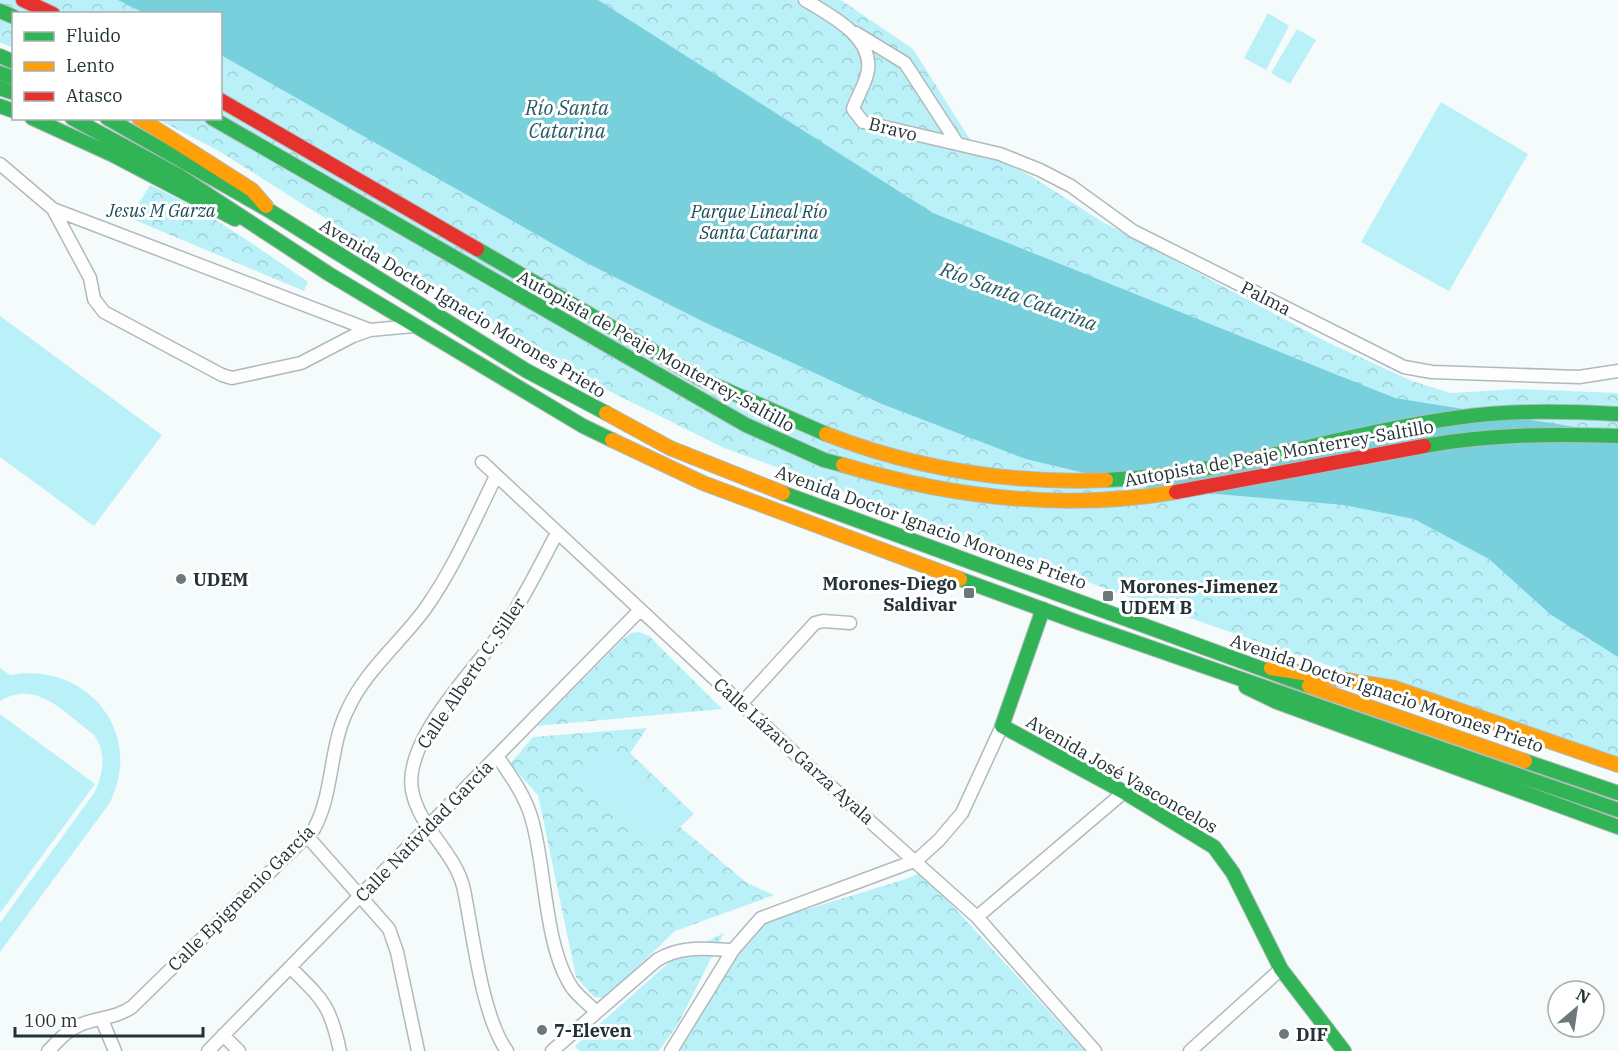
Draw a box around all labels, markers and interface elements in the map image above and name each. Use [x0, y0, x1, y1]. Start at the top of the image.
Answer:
legend [12, 12, 222, 120]
text: Fluido [66, 24, 121, 47]
text: Lento [66, 54, 114, 77]
text: Atasco [66, 84, 122, 107]
water label: Río Santa Catarina [524, 94, 609, 144]
street label: Bravo [866, 112, 920, 146]
park label: Jesus M Garza [105, 199, 216, 222]
park label: Parque Lineal Río Santa Catarina [690, 200, 827, 244]
street label: Avenida Doctor Ignacio Morones Prieto [316, 213, 610, 403]
water label: Río Santa Catarina [936, 255, 1101, 337]
street label: Autopista de Peaje Monterrey-Saltillo [513, 265, 799, 437]
street label: Palma [1237, 276, 1295, 320]
street label: Autopista de Peaje Monterrey-Saltillo [1123, 414, 1435, 492]
street label: Avenida Doctor Ignacio Morones Prieto [772, 460, 1090, 594]
place label: UDEM [193, 568, 248, 591]
marker: UDEM [174, 572, 188, 586]
place label: Morones-Diego Saldivar [822, 572, 957, 616]
place label: Morones-Jimenez UDEM B [1120, 575, 1278, 619]
marker: Morones-Diego Saldivar [962, 586, 976, 600]
marker: Morones-Jimenez UDEM B [1101, 589, 1115, 603]
street label: Calle Alberto C. Siller [412, 593, 530, 753]
street label: Avenida Doctor Ignacio Morones Prieto [1227, 628, 1547, 758]
street label: Calle Lázaro Garza Ayala [709, 673, 879, 829]
street label: Avenida José Vasconcelos [1022, 710, 1222, 838]
street label: Calle Natividad García [350, 755, 498, 907]
street label: Calle Epigmenio García [163, 820, 319, 976]
north arrow [1546, 979, 1606, 1039]
text: N [1573, 984, 1594, 1008]
scale bar [15, 1000, 202, 1038]
text: 100 m [24, 1009, 78, 1032]
place label: 7-Eleven [554, 1019, 632, 1042]
marker: 7-Eleven [535, 1023, 549, 1037]
place label: DIF [1296, 1023, 1328, 1046]
marker: DIF [1277, 1027, 1291, 1041]

